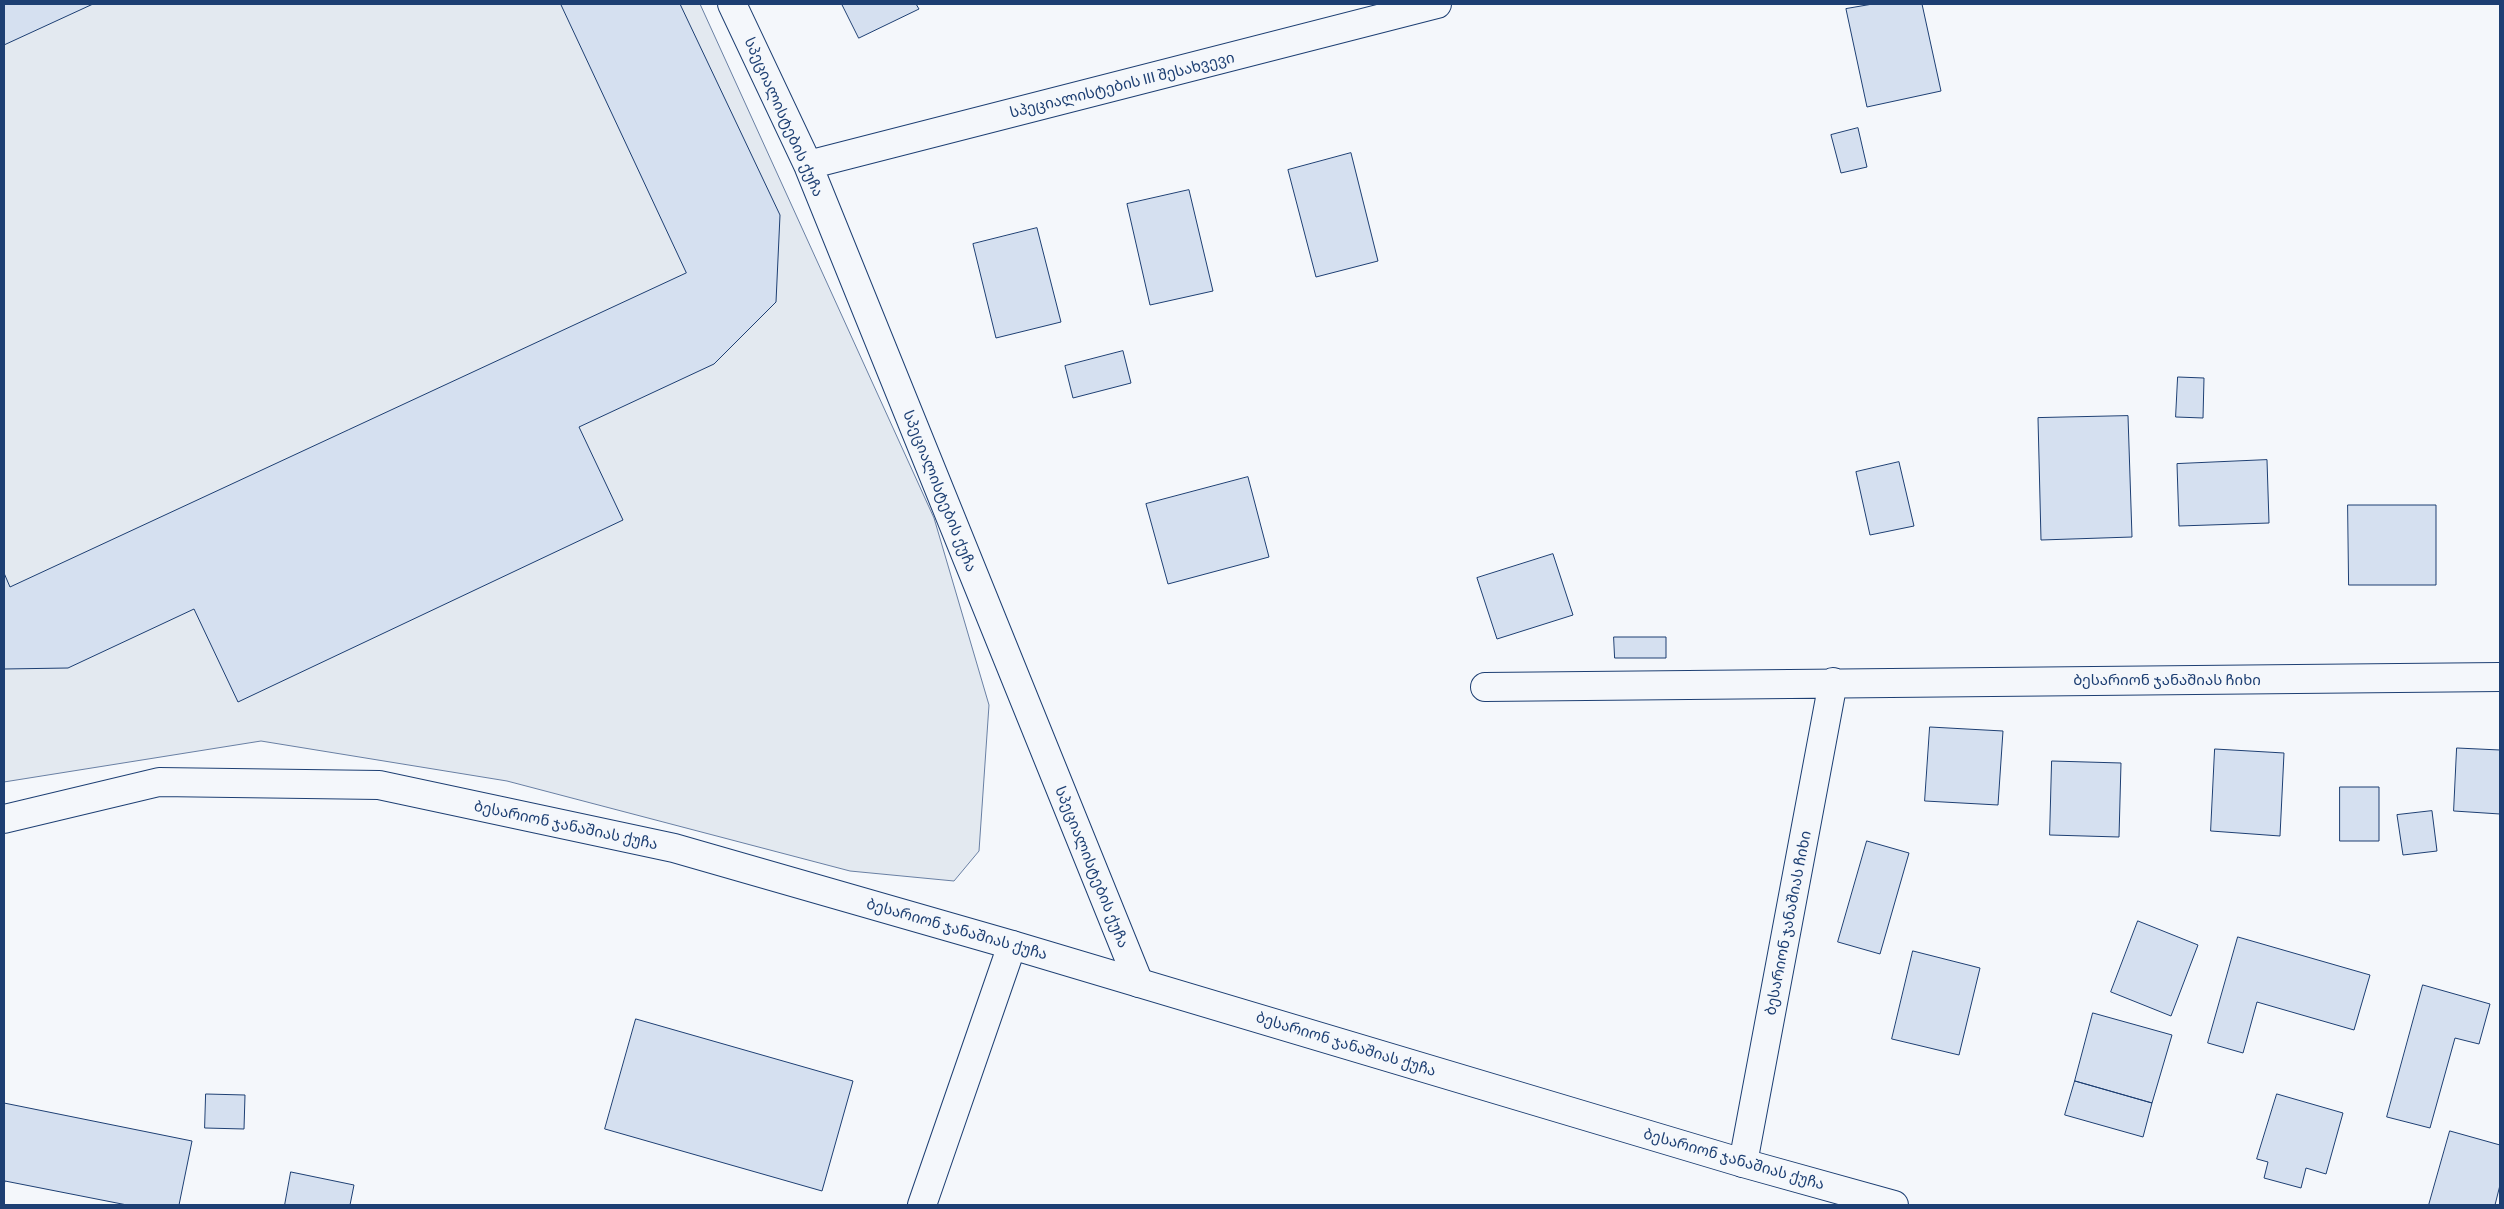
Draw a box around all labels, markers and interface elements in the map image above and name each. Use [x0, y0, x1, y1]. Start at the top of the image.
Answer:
street label: სპეციალისტების ქუჩა [741, 35, 827, 199]
street label: სპეციალისტების III შესახვევი [1008, 48, 1236, 122]
street label: სპეციალისტების ქუჩა [899, 408, 981, 574]
street label: ბესარიონ ჯანაშიას ჩიხი [2073, 671, 2261, 689]
street label: სპეციალისტების ქუჩა [1051, 784, 1133, 950]
street label: ბესარიონ ჯანაშიას ქუჩა [472, 797, 660, 853]
street label: ბესარიონ ჯანაშიას ჩიხი [1761, 829, 1815, 1017]
street label: ბესარიონ ჯანაშიას ქუჩა [864, 895, 1050, 963]
street label: ბესარიონ ჯანაშიას ქუჩა [1254, 1008, 1438, 1080]
street label: ბესარიონ ჯანაშიას ქუჩა [1641, 1125, 1827, 1193]

